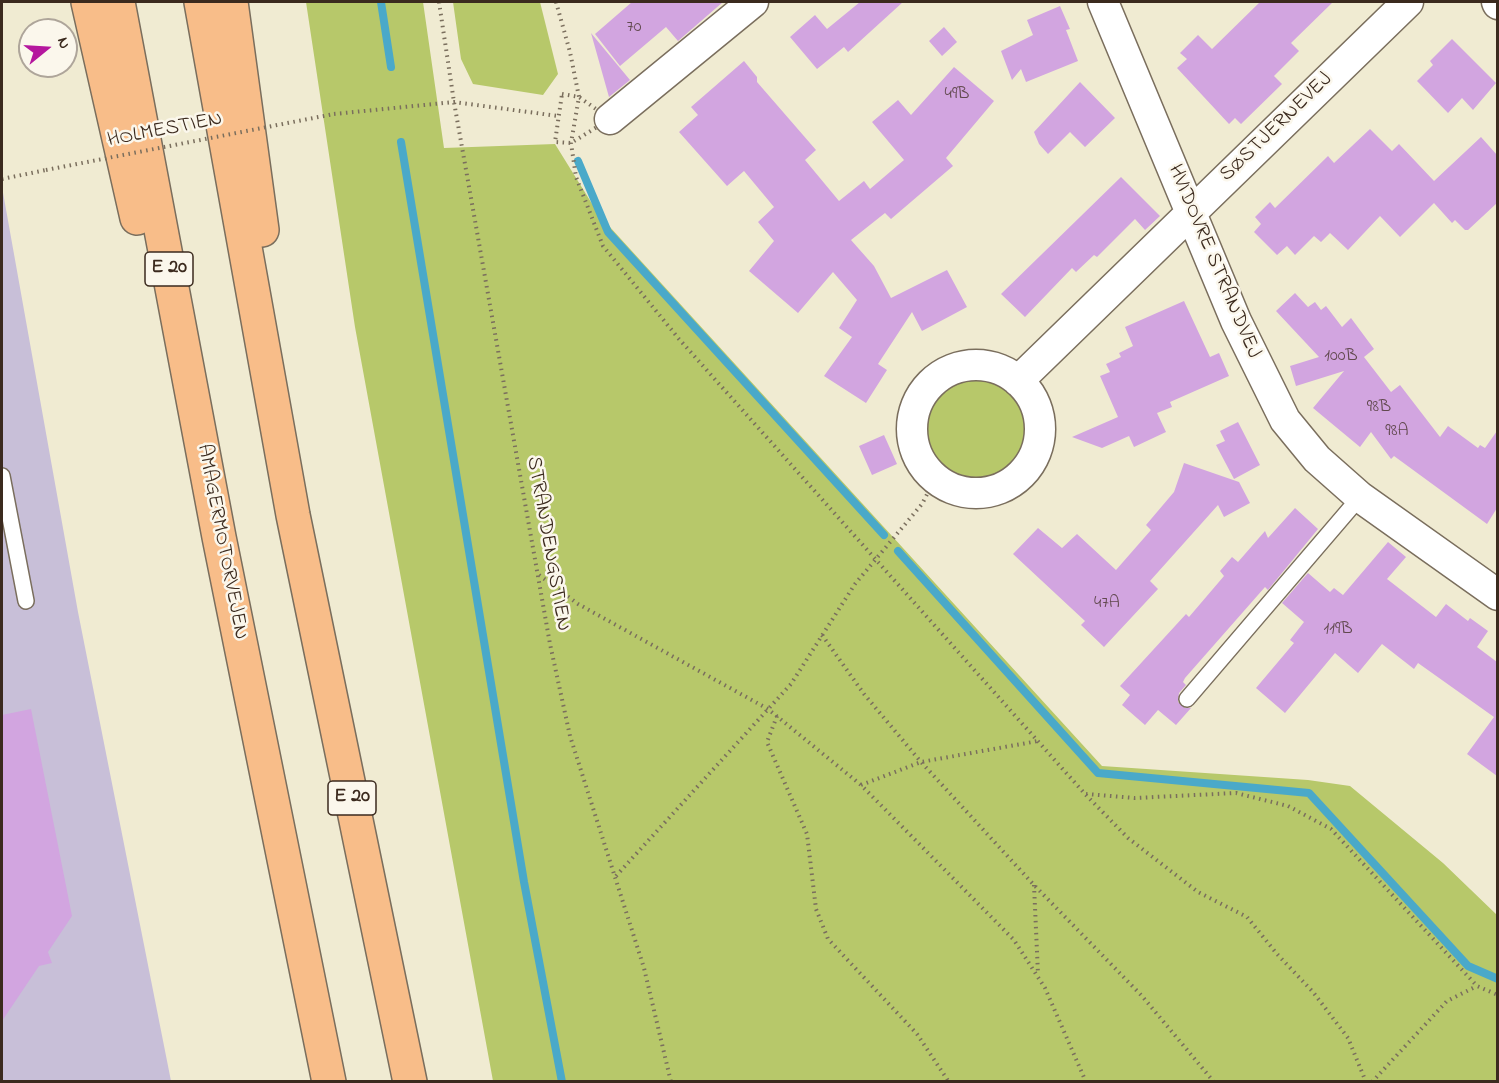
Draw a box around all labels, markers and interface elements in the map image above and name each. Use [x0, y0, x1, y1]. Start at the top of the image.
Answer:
house number: 70 [626, 17, 642, 39]
north arrow [18, 18, 78, 78]
text: N [50, 34, 76, 52]
street label: SØSTJERNEVEJ [1215, 68, 1339, 188]
house number: 49B [945, 84, 969, 106]
street label: HOLMESTIEN [105, 108, 225, 154]
street label: HVIDOVRE STRANDVEJ [1161, 161, 1265, 363]
road number: E 20 [145, 252, 193, 286]
house number: 100B [1324, 346, 1358, 368]
house number: 98B [1367, 397, 1391, 419]
house number: 98A [1385, 421, 1409, 443]
street label: AMAGERMOTORVEJEN [190, 442, 252, 642]
street label: STRANDENGSTIEN [519, 455, 575, 633]
house number: 47A [1094, 593, 1120, 615]
house number: 119B [1324, 619, 1352, 641]
road number: E 20 [328, 781, 376, 815]

